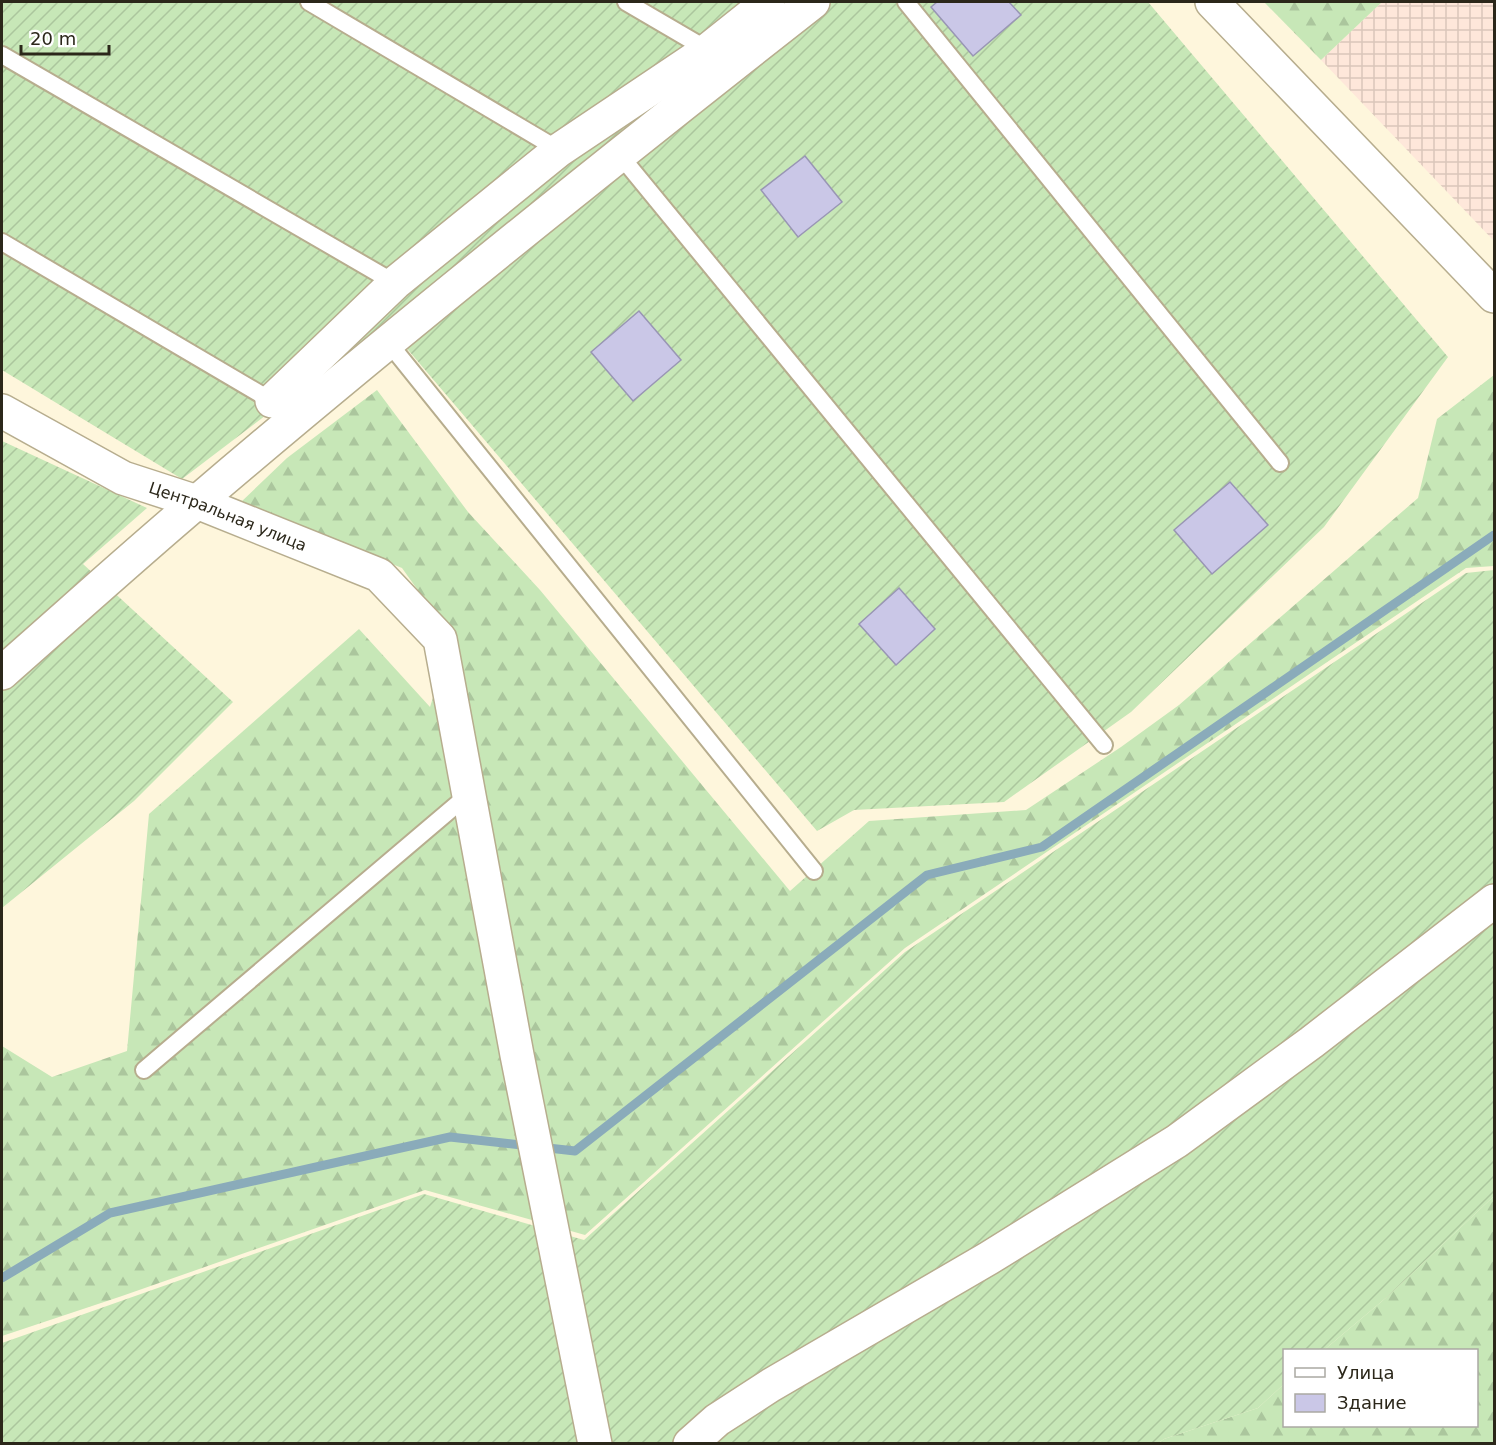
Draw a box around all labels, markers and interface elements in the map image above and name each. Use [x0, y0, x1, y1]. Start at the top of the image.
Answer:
scale bar [21, 18, 110, 56]
text: 20 m [30, 28, 76, 49]
street label: Центральная улица [147, 478, 310, 555]
legend [1283, 1349, 1478, 1427]
text: Улица [1337, 1362, 1394, 1383]
text: Здание [1337, 1392, 1407, 1413]

